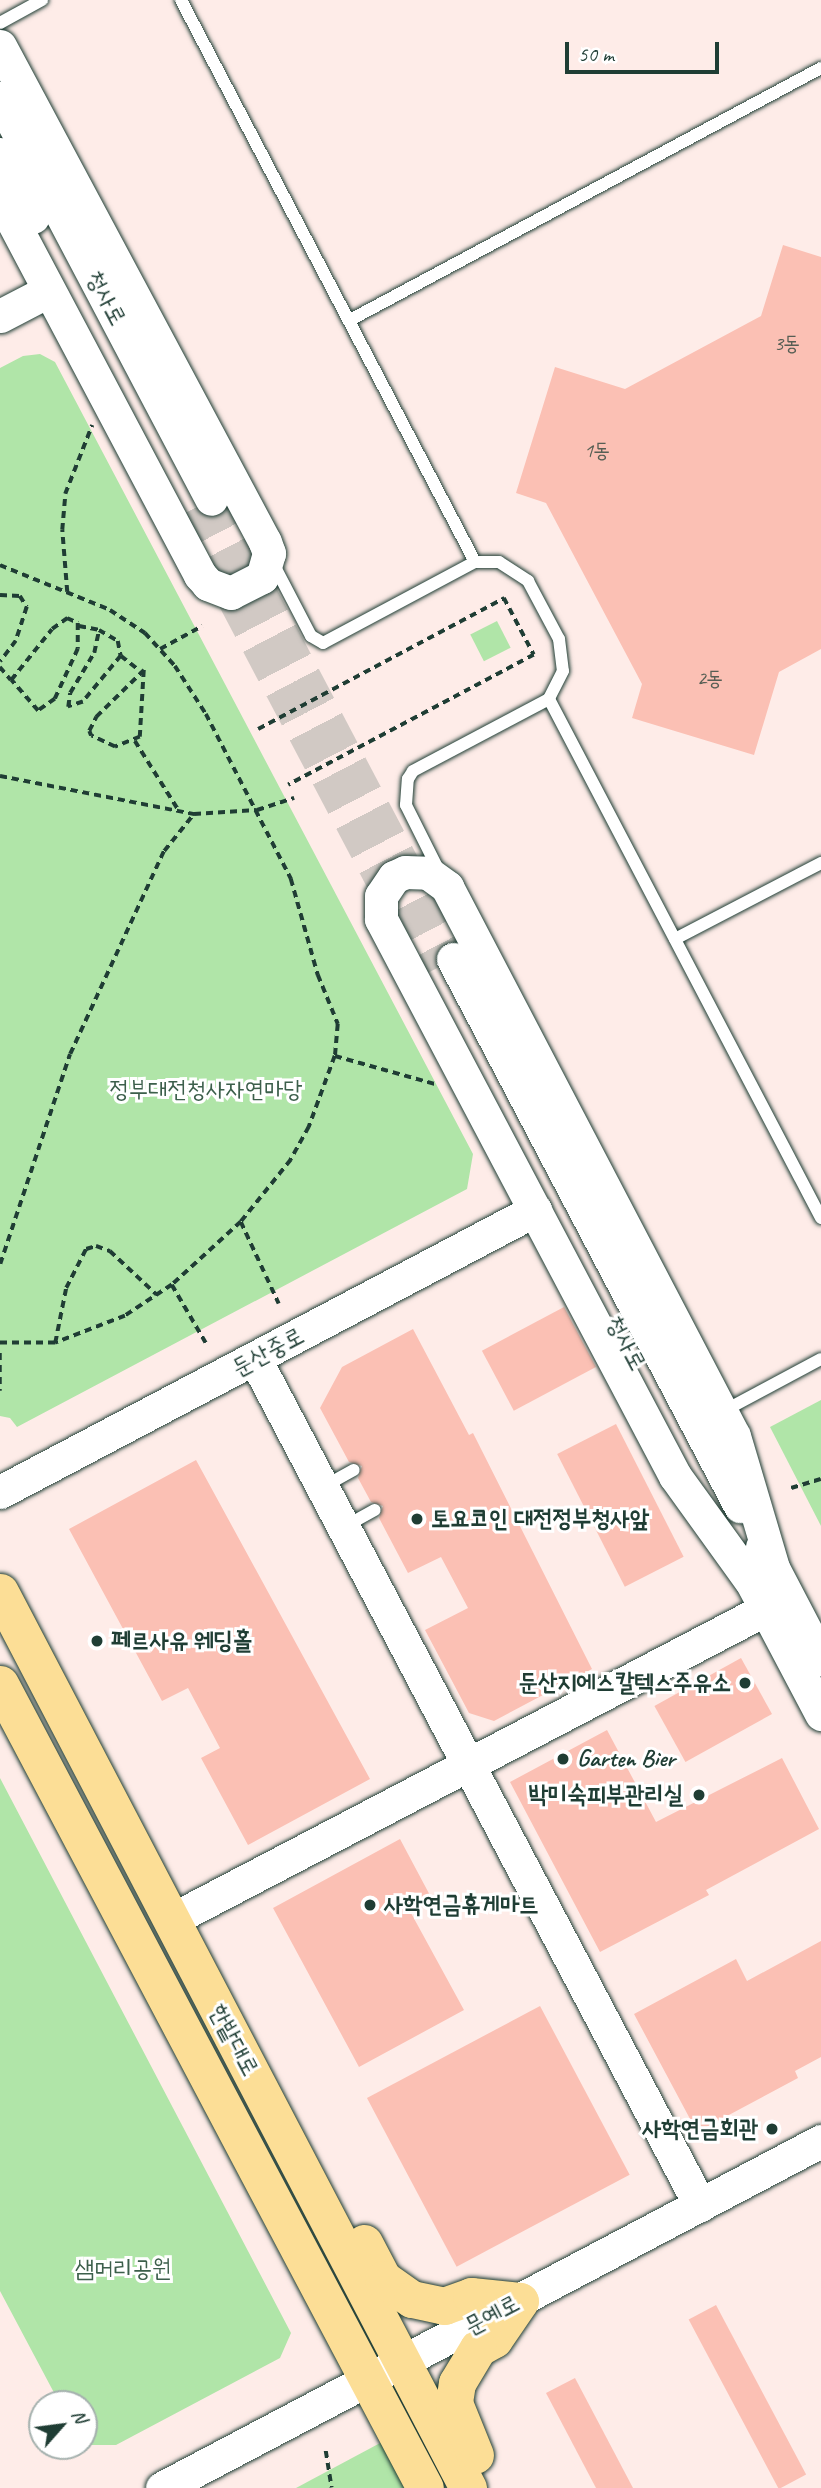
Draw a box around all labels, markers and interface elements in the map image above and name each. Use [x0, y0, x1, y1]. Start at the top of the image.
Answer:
scale bar [569, 28, 723, 72]
text: 50 m [578, 41, 614, 67]
street label: 청사로 [80, 266, 132, 330]
house number: 3동 [774, 330, 800, 356]
house number: 1동 [584, 437, 610, 463]
house number: 2동 [697, 665, 723, 691]
park label: 정부대전청사자연마당 [109, 1076, 303, 1104]
street label: 청사로 [600, 1311, 652, 1375]
street label: 둔산중로 [227, 1321, 309, 1383]
place label: 토요코인 대전정부청사앞 [431, 1505, 649, 1533]
marker: 토요코인 대전정부청사앞 [409, 1511, 425, 1527]
place label: 페르사유 웨딩홀 [111, 1627, 252, 1655]
marker: 페르사유 웨딩홀 [89, 1633, 105, 1649]
place label: 둔산지에스칼텍스주유소 [519, 1669, 731, 1697]
marker: 둔산지에스칼텍스주유소 [737, 1675, 753, 1691]
place label: Garten Bier [577, 1745, 675, 1773]
marker: Garten Bier [555, 1751, 571, 1767]
place label: 박미숙피부관리실 [528, 1781, 683, 1809]
marker: 박미숙피부관리실 [689, 1785, 709, 1805]
place label: 사학연금휴게마트 [384, 1891, 538, 1919]
marker: 사학연금휴게마트 [362, 1897, 378, 1913]
street label: 한밭대로 [203, 1999, 265, 2081]
place label: 사학연금회관 [642, 2115, 758, 2143]
marker: 사학연금회관 [764, 2121, 780, 2137]
park label: 샘머리공원 [75, 2255, 171, 2283]
street label: 문예로 [460, 2289, 524, 2341]
north arrow [28, 2390, 98, 2460]
text: N [66, 2405, 93, 2427]

